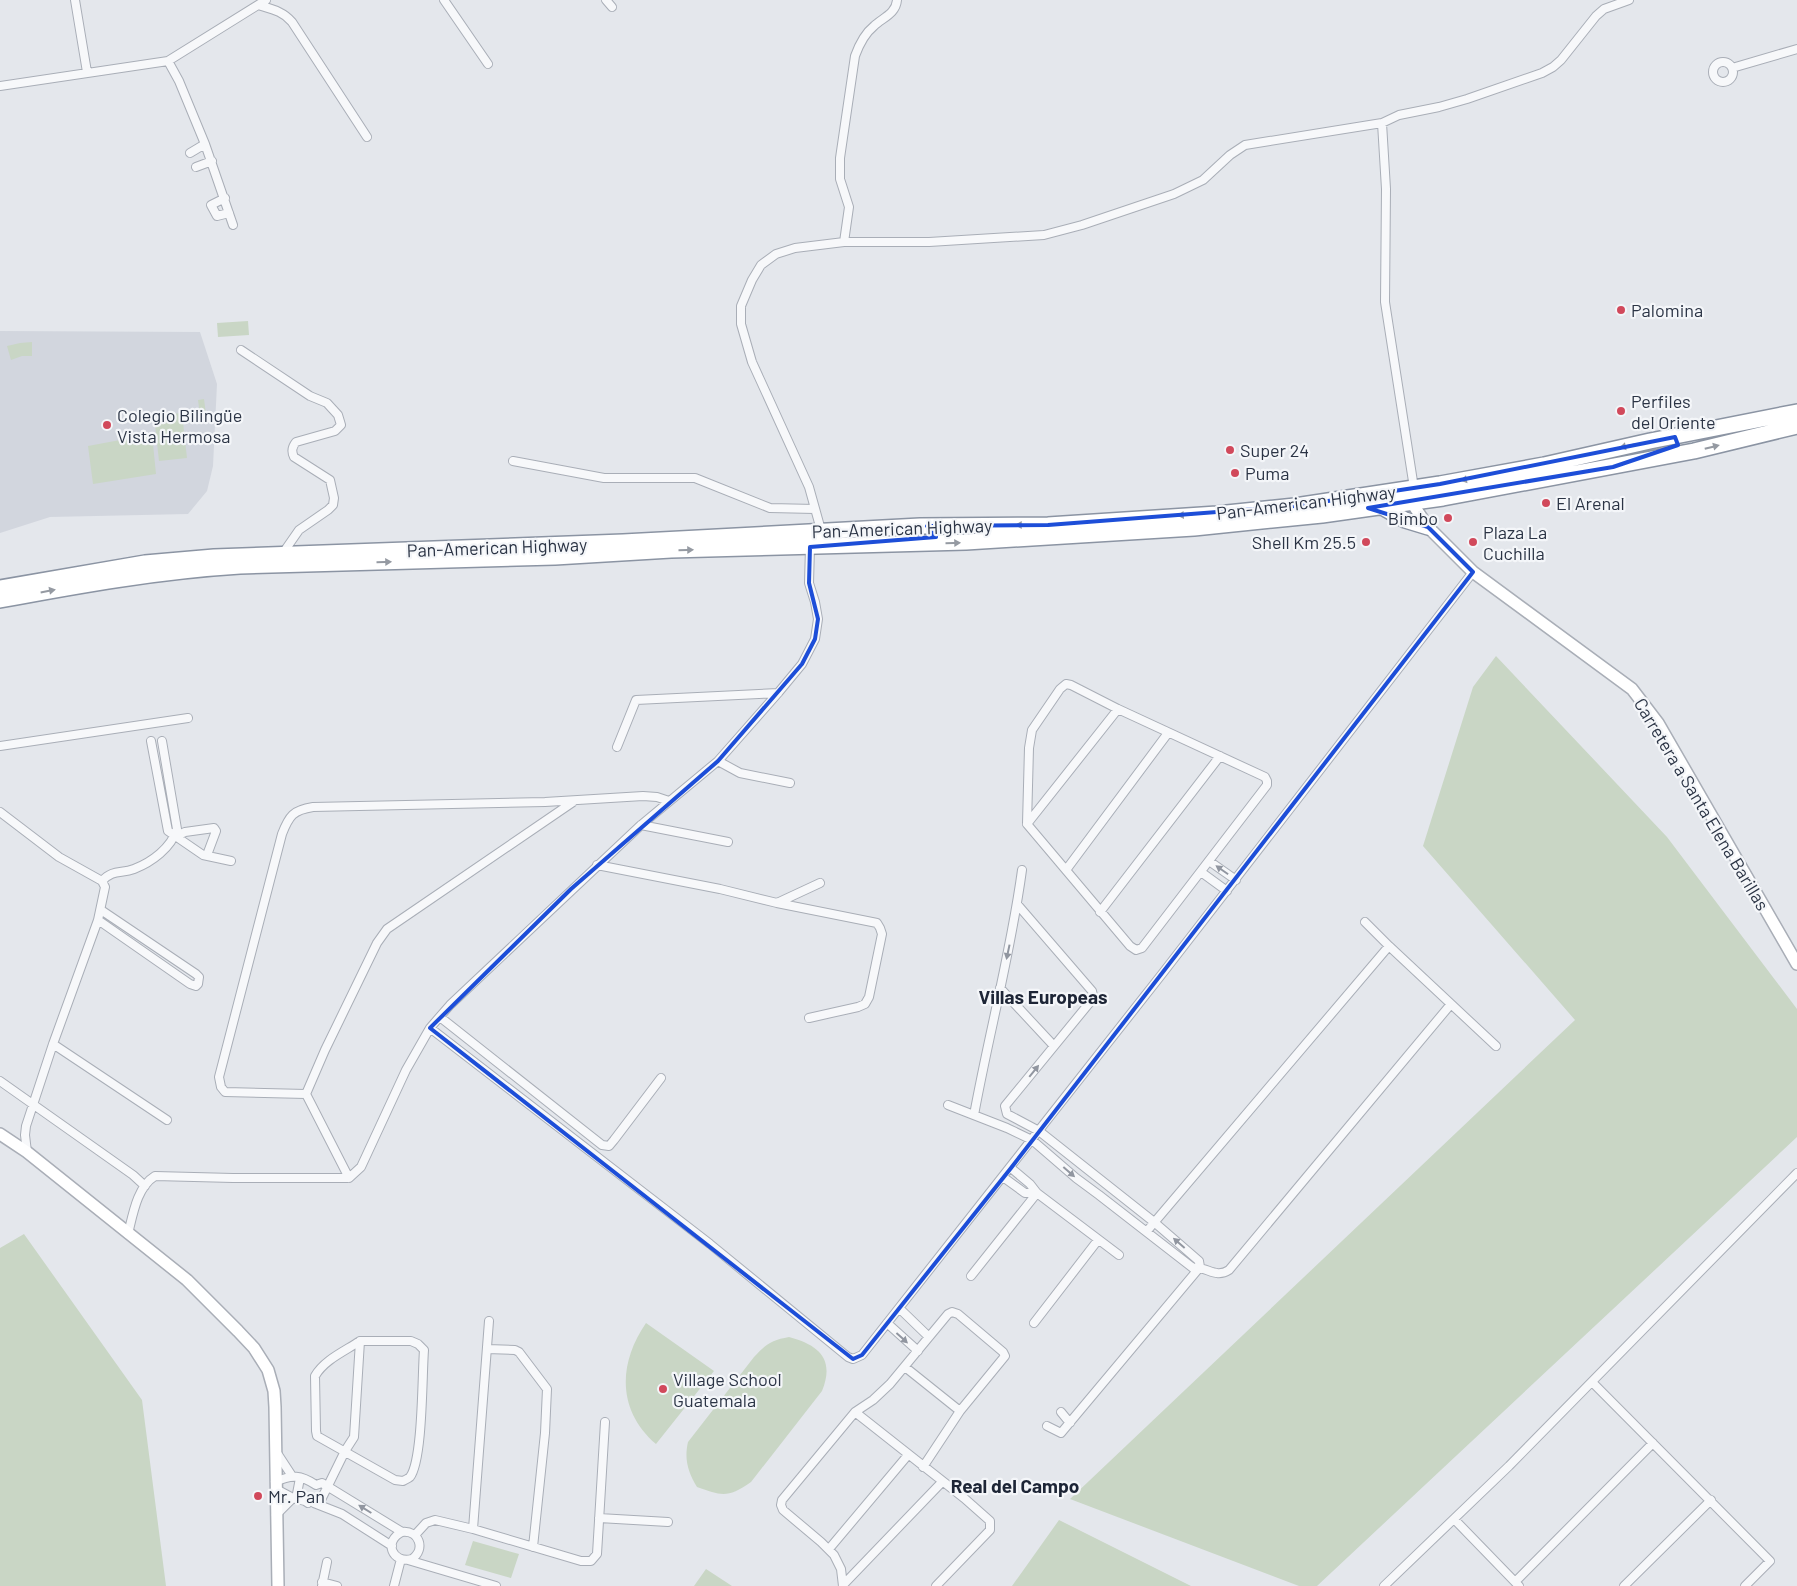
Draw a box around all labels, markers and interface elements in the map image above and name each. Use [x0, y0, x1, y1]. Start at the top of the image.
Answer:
place label: Palomina [1631, 299, 1703, 321]
marker: Palomina [1615, 304, 1627, 316]
place label: Perfiles del Oriente [1631, 390, 1716, 433]
place label: Colegio Bilingüe Vista Hermosa [117, 404, 242, 447]
marker: Perfiles del Oriente [1615, 405, 1627, 417]
marker: Colegio Bilingüe Vista Hermosa [101, 419, 113, 431]
place label: Super 24 [1240, 439, 1309, 461]
one-way arrow [1619, 443, 1635, 451]
one-way arrow [1704, 443, 1719, 451]
marker: Super 24 [1224, 444, 1236, 456]
place label: Puma [1245, 462, 1289, 484]
marker: Puma [1229, 467, 1241, 479]
one-way arrow [1460, 476, 1476, 484]
street label: Pan-American Highway [1215, 480, 1397, 524]
place label: El Arenal [1556, 492, 1625, 514]
marker: El Arenal [1540, 497, 1552, 509]
place label: Bimbo [1388, 507, 1438, 529]
one-way arrow [1177, 512, 1193, 520]
marker: Bimbo [1442, 512, 1454, 524]
street label: Pan-American Highway [811, 514, 993, 542]
one-way arrow [1015, 521, 1031, 529]
place label: Plaza La Cuchilla [1483, 521, 1547, 564]
place label: Shell Km 25.5 [1252, 531, 1356, 553]
street label: Pan-American Highway [406, 533, 588, 561]
marker: Shell Km 25.5 [1360, 536, 1372, 548]
marker: Plaza La Cuchilla [1467, 536, 1479, 548]
one-way arrow [946, 539, 962, 547]
one-way arrow [678, 546, 694, 554]
one-way arrow [376, 558, 392, 566]
one-way arrow [40, 586, 56, 594]
street label: Carretera a Santa Elena Barillas [1630, 694, 1774, 914]
one-way arrow [1215, 865, 1229, 875]
one-way arrow [1003, 944, 1011, 960]
district label: Villas Europeas [979, 985, 1107, 1008]
one-way arrow [1028, 1065, 1039, 1078]
one-way arrow [1062, 1166, 1074, 1178]
one-way arrow [1172, 1238, 1185, 1249]
one-way arrow [896, 1332, 908, 1343]
place label: Village School Guatemala [673, 1368, 782, 1411]
marker: Village School Guatemala [657, 1383, 669, 1395]
district label: Real del Campo [951, 1474, 1079, 1497]
place label: Mr. Pan [268, 1485, 325, 1507]
marker: Mr. Pan [252, 1490, 264, 1502]
one-way arrow [359, 1504, 372, 1514]

